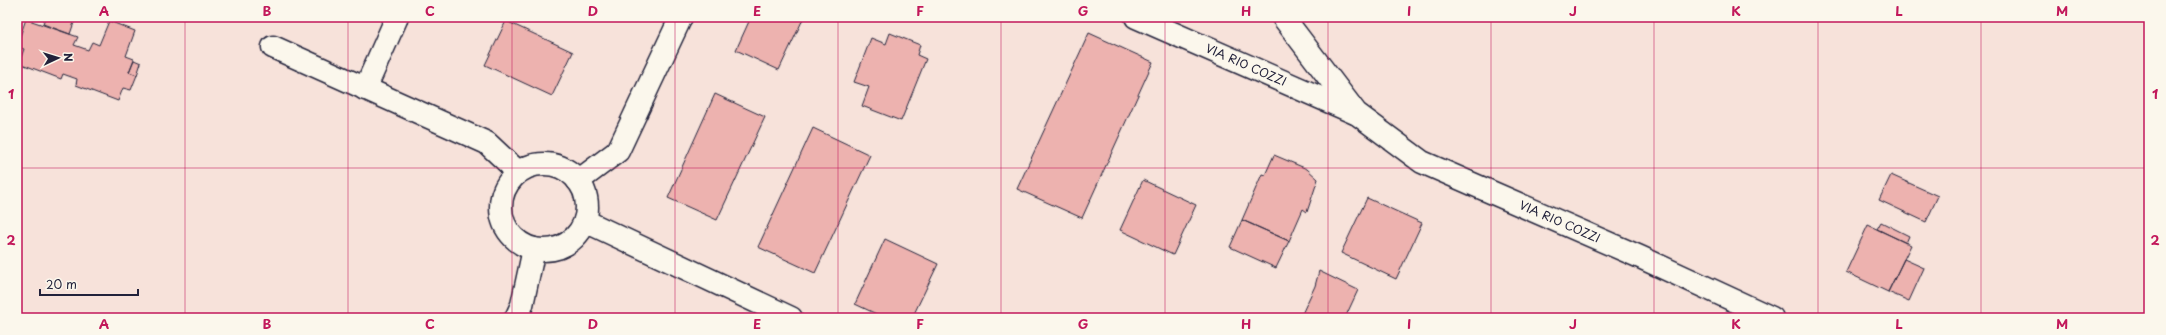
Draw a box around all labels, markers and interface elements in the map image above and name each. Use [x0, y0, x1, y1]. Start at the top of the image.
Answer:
text: A [99, 1, 109, 20]
text: B [263, 1, 272, 20]
text: C [425, 1, 435, 20]
text: D [588, 1, 598, 20]
text: E [753, 1, 761, 20]
text: F [916, 1, 924, 20]
text: G [1078, 1, 1088, 20]
text: H [1241, 1, 1251, 20]
text: I [1407, 1, 1411, 20]
text: J [1569, 1, 1577, 20]
text: K [1731, 1, 1741, 20]
text: L [1895, 1, 1903, 20]
text: M [2056, 1, 2068, 20]
north arrow [38, 38, 78, 78]
street label: VIA RIO COZZI [1203, 39, 1290, 90]
text: N [60, 52, 77, 62]
text: 1 [8, 84, 14, 103]
text: 1 [2152, 84, 2158, 103]
street label: VIA RIO COZZI [1517, 195, 1604, 247]
text: 2 [6, 230, 16, 249]
text: 2 [2150, 230, 2160, 249]
scale bar [40, 271, 138, 297]
text: 20 m [46, 275, 77, 293]
text: A [99, 314, 109, 333]
text: B [263, 314, 272, 333]
text: C [425, 314, 435, 333]
text: D [588, 314, 598, 333]
text: E [753, 314, 761, 333]
text: F [916, 314, 924, 333]
text: G [1078, 314, 1088, 333]
text: H [1241, 314, 1251, 333]
text: I [1407, 314, 1411, 333]
text: J [1569, 314, 1577, 333]
text: K [1731, 314, 1741, 333]
text: L [1895, 314, 1903, 333]
text: M [2056, 314, 2068, 333]

